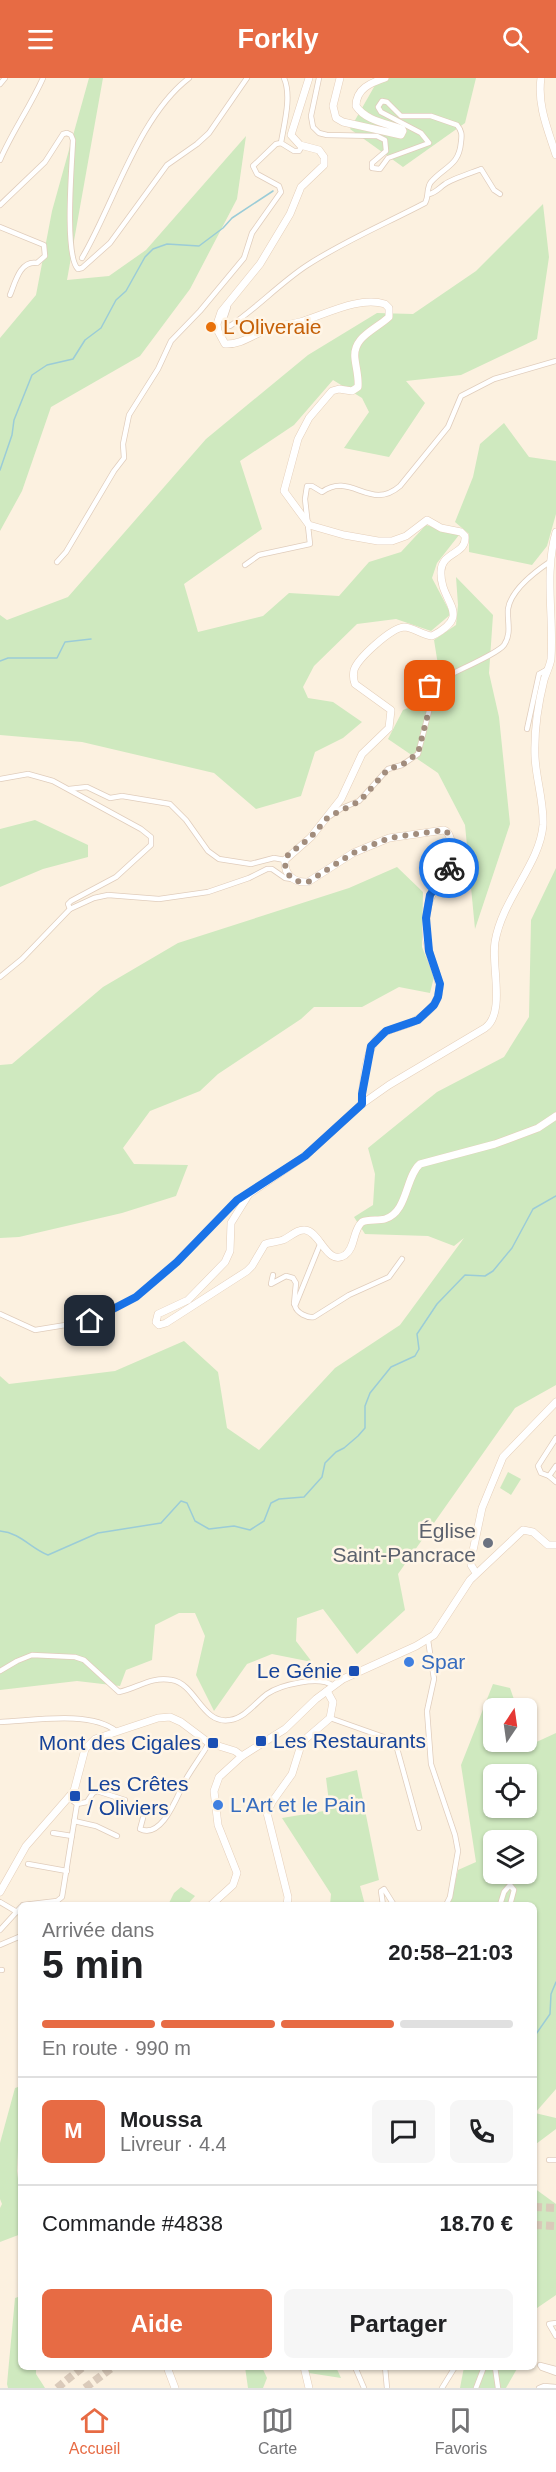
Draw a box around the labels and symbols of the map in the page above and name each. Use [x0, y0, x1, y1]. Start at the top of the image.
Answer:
place label: L'Oliveraie [223, 315, 322, 338]
marker: L'Oliveraie [204, 320, 218, 334]
pin [404, 660, 455, 711]
courier [419, 838, 479, 898]
pin [64, 1295, 115, 1346]
place label: Église Saint-Pancrace [332, 1519, 476, 1566]
marker: Église Saint-Pancrace [481, 1536, 495, 1550]
place label: Spar [421, 1650, 465, 1673]
marker: Spar [402, 1655, 416, 1669]
place label: Le Génie [257, 1659, 342, 1682]
marker: Le Génie [347, 1664, 361, 1678]
north arrow [483, 1698, 537, 1752]
place label: Les Restaurants [273, 1729, 426, 1752]
place label: Mont des Cigales [39, 1731, 201, 1754]
marker: Les Restaurants [254, 1734, 268, 1748]
marker: Mont des Cigales [206, 1736, 220, 1750]
place label: Les Crêtes / Oliviers [87, 1772, 189, 1819]
marker: Les Crêtes / Oliviers [68, 1789, 82, 1803]
place label: L'Art et le Pain [230, 1793, 366, 1816]
marker: L'Art et le Pain [211, 1798, 225, 1812]

